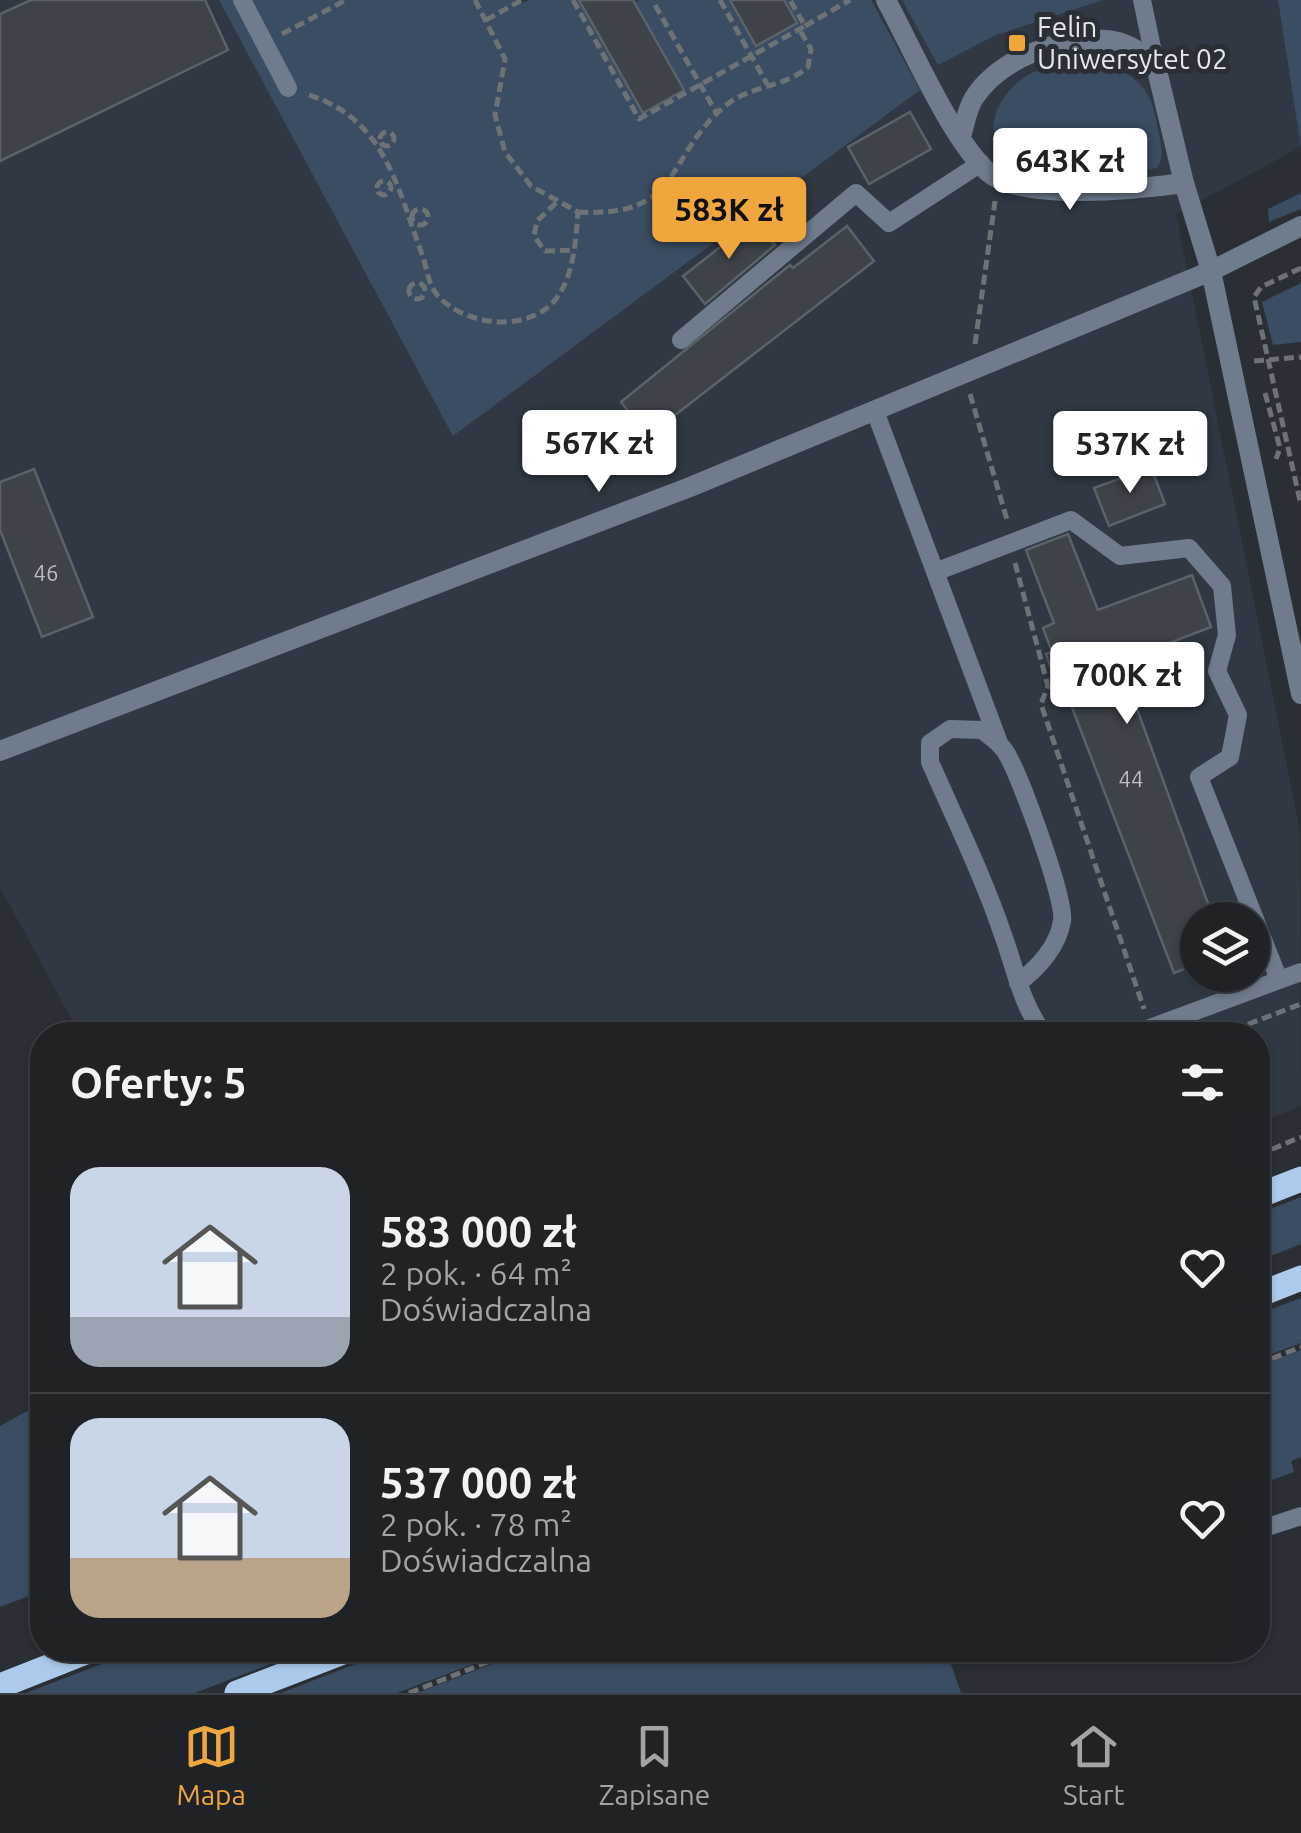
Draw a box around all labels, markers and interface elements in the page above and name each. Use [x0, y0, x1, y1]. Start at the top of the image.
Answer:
place label: Felin Uniwersytet 02 [1037, 11, 1228, 74]
marker: Felin Uniwersytet 02 [1006, 32, 1028, 54]
pin: 643K zł [978, 128, 1162, 213]
text: 643K zł [1015, 142, 1125, 178]
pin: 583K zł [637, 177, 821, 262]
text: 583K zł [674, 191, 784, 227]
pin: 567K zł [507, 410, 691, 495]
pin: 537K zł [1038, 411, 1222, 496]
text: 567K zł [544, 424, 654, 460]
text: 537K zł [1075, 425, 1185, 461]
house number: 46 [34, 560, 58, 585]
pin: 700K zł [1035, 642, 1219, 727]
text: 700K zł [1072, 656, 1182, 692]
house number: 44 [1119, 766, 1143, 791]
map controls [1180, 902, 1270, 992]
button: layers [1180, 902, 1270, 992]
icon: filters [1175, 1055, 1230, 1110]
text: Oferty: 5 [70, 1059, 247, 1106]
icon: home [150, 1207, 270, 1327]
text: 583 000 zł [380, 1208, 577, 1255]
icon: heart [1175, 1240, 1230, 1295]
text: 2 pok. · 64 m² [380, 1255, 572, 1291]
text: Doświadczalna [380, 1291, 592, 1327]
icon: home [150, 1458, 270, 1578]
text: 537 000 zł [380, 1459, 577, 1506]
icon: heart [1175, 1491, 1230, 1546]
text: 2 pok. · 78 m² [380, 1506, 572, 1542]
text: Doświadczalna [380, 1542, 592, 1578]
tab: Mapa [176, 1719, 246, 1810]
tab: Zapisane [599, 1719, 710, 1810]
tab: Start [1063, 1719, 1125, 1810]

